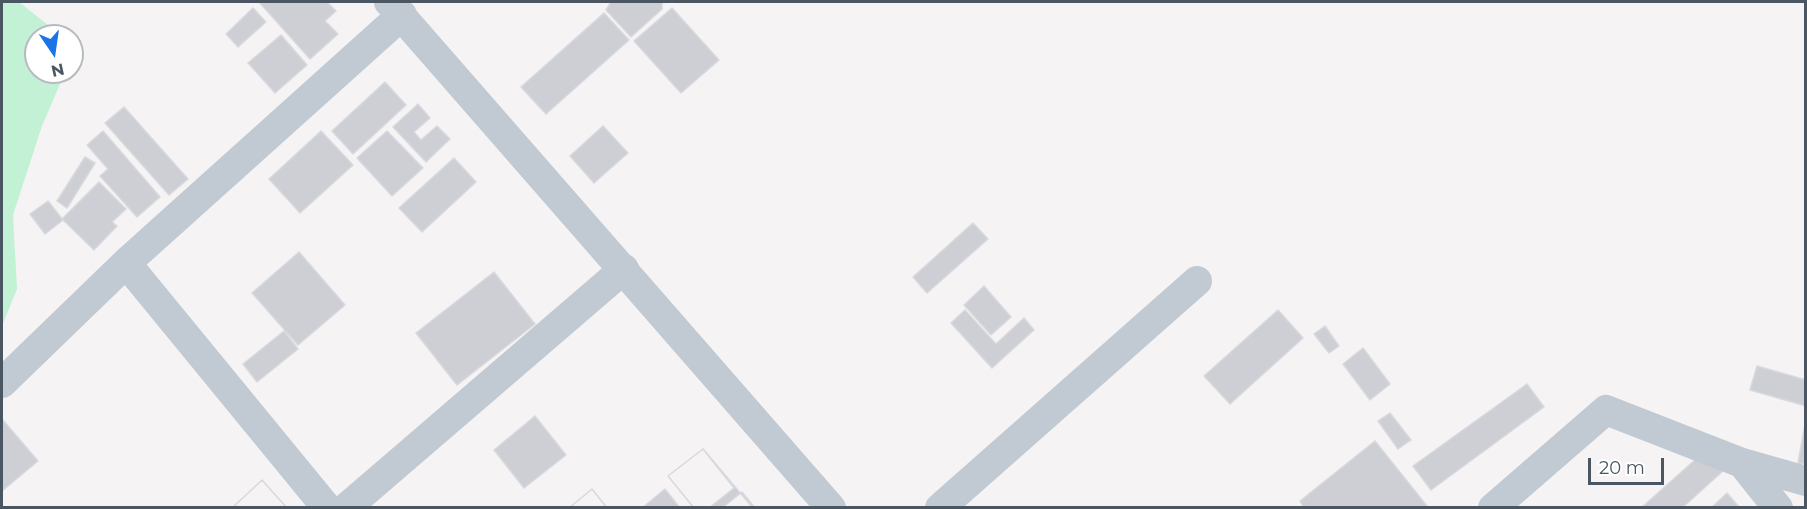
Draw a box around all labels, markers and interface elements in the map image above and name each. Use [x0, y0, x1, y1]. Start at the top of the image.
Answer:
north arrow [24, 24, 84, 84]
text: N [49, 59, 66, 81]
scale bar [1591, 446, 1668, 484]
text: 20 m [1599, 457, 1645, 479]

